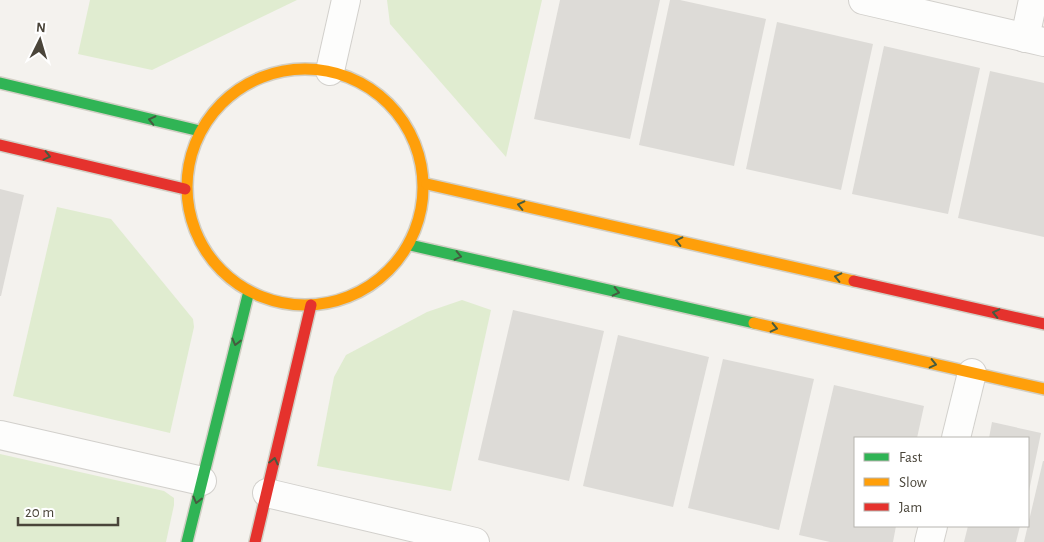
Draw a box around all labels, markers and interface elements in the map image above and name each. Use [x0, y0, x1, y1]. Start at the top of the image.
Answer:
north arrow [15, 15, 65, 65]
text: N [36, 21, 47, 35]
one-way arrow [148, 115, 157, 126]
one-way arrow [43, 150, 52, 161]
one-way arrow [517, 200, 525, 211]
one-way arrow [675, 236, 684, 247]
one-way arrow [453, 250, 462, 261]
one-way arrow [834, 272, 842, 283]
one-way arrow [611, 286, 620, 297]
one-way arrow [992, 308, 1001, 319]
one-way arrow [770, 322, 779, 333]
one-way arrow [232, 338, 242, 346]
one-way arrow [928, 358, 937, 369]
legend [854, 437, 1029, 527]
text: Fast [899, 450, 923, 465]
one-way arrow [268, 456, 279, 465]
text: Slow [899, 475, 927, 490]
scale bar [18, 494, 118, 526]
one-way arrow [192, 495, 203, 504]
text: Jam [899, 500, 922, 515]
text: 20 m [25, 505, 54, 520]

